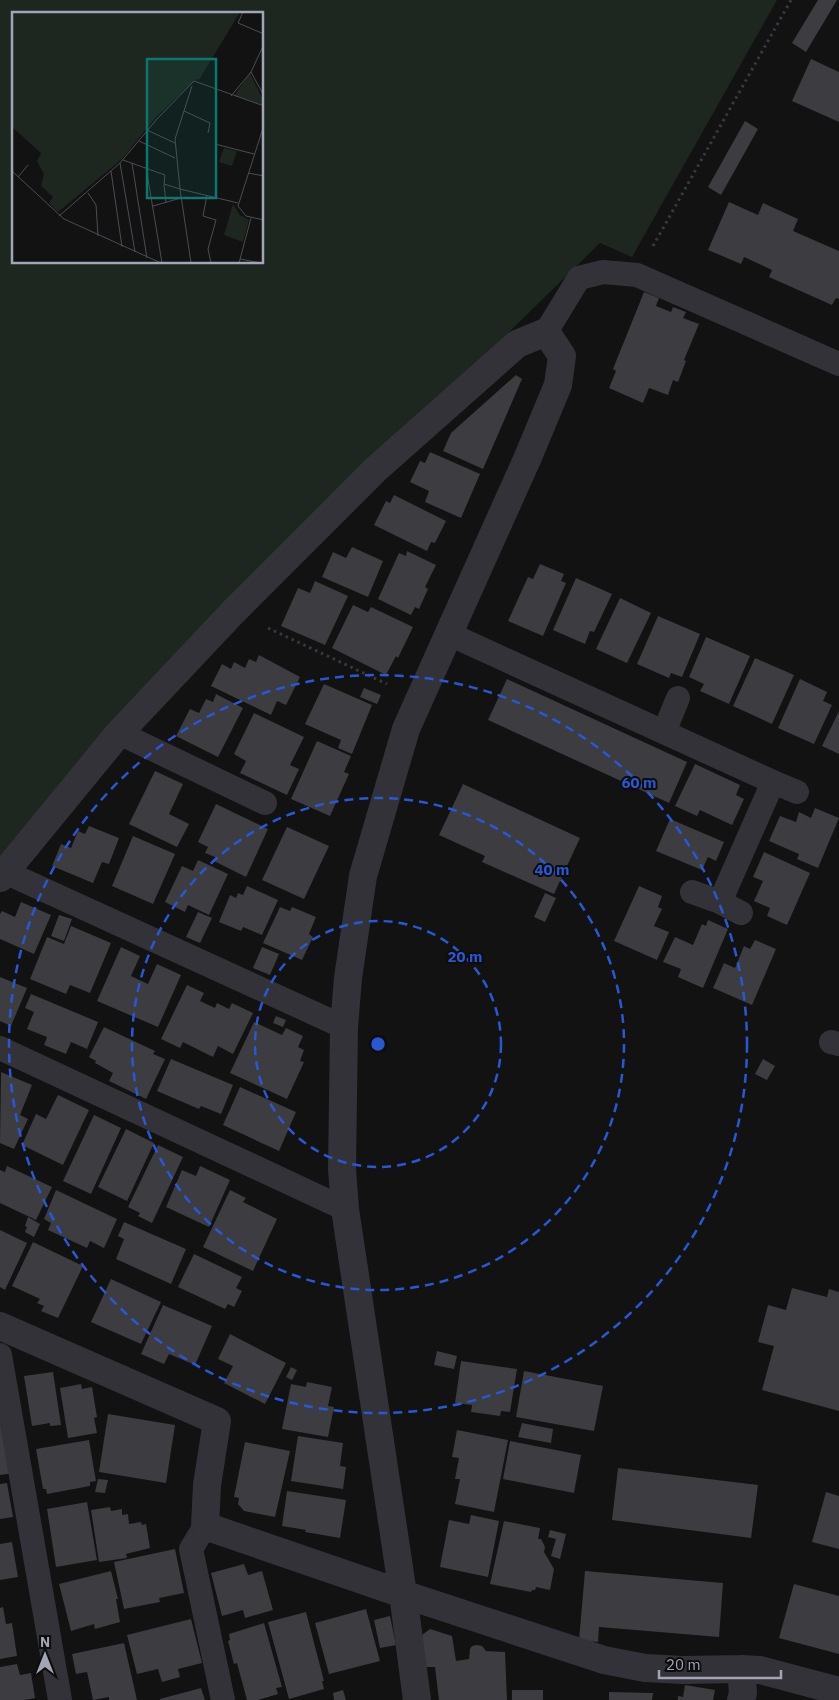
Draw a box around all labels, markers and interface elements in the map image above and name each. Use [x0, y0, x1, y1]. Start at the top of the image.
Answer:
inset map [12, 12, 264, 264]
text: 60 m [622, 773, 656, 792]
text: 40 m [535, 860, 569, 879]
text: 20 m [448, 947, 482, 966]
centre of rings [369, 1035, 387, 1053]
north arrow [20, 1630, 70, 1680]
text: N [40, 1633, 50, 1651]
scale bar [659, 1648, 782, 1680]
text: 20 m [666, 1655, 701, 1674]

